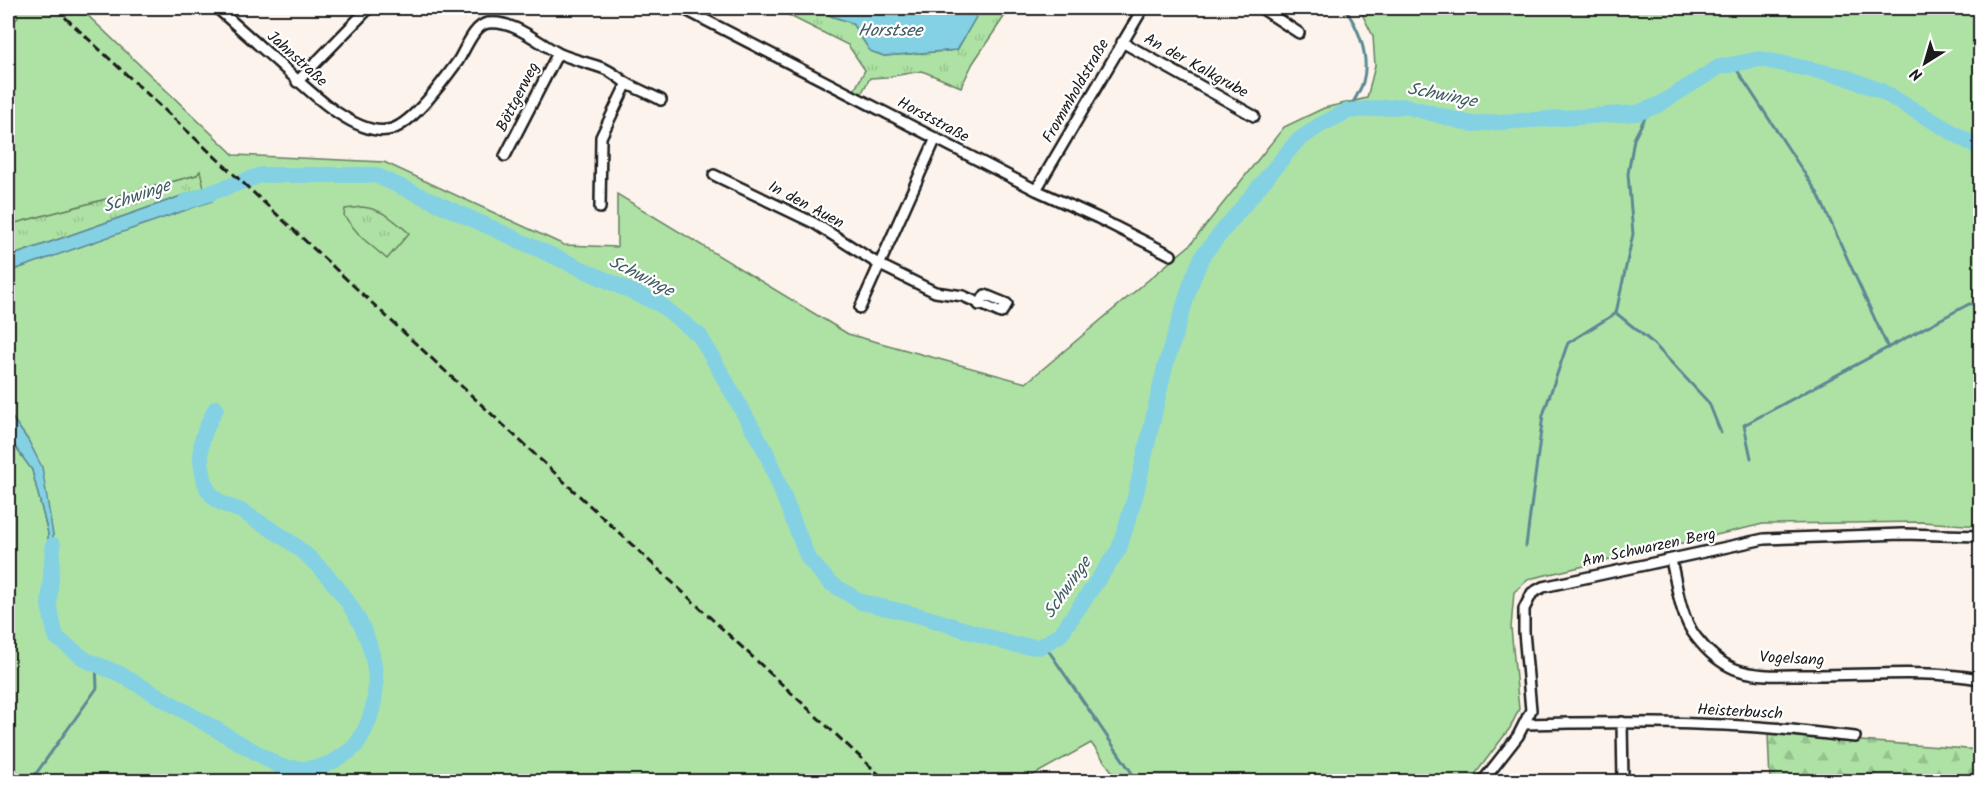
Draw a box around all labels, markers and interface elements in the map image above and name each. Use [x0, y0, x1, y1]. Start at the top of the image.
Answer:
water label: Horstsee [858, 17, 924, 46]
street label: Jahnstraße [261, 25, 333, 93]
street label: An der Kalkgrube [1139, 27, 1253, 105]
north arrow [1895, 33, 1955, 93]
street label: Frommholdstraße [1036, 34, 1116, 148]
street label: Böttgerweg [490, 58, 546, 136]
text: N [1905, 61, 1928, 87]
water label: Schwinge [1405, 75, 1481, 117]
street label: Horststraße [892, 91, 974, 149]
water label: Schwinge [99, 171, 177, 222]
street label: In den Auen [763, 174, 849, 236]
water label: Schwinge [603, 248, 680, 307]
street label: Am Schwarzen Berg [1580, 522, 1718, 574]
water label: Schwinge [1036, 550, 1101, 625]
street label: Vogelsang [1759, 645, 1825, 673]
street label: Heisterbusch [1696, 697, 1784, 727]

